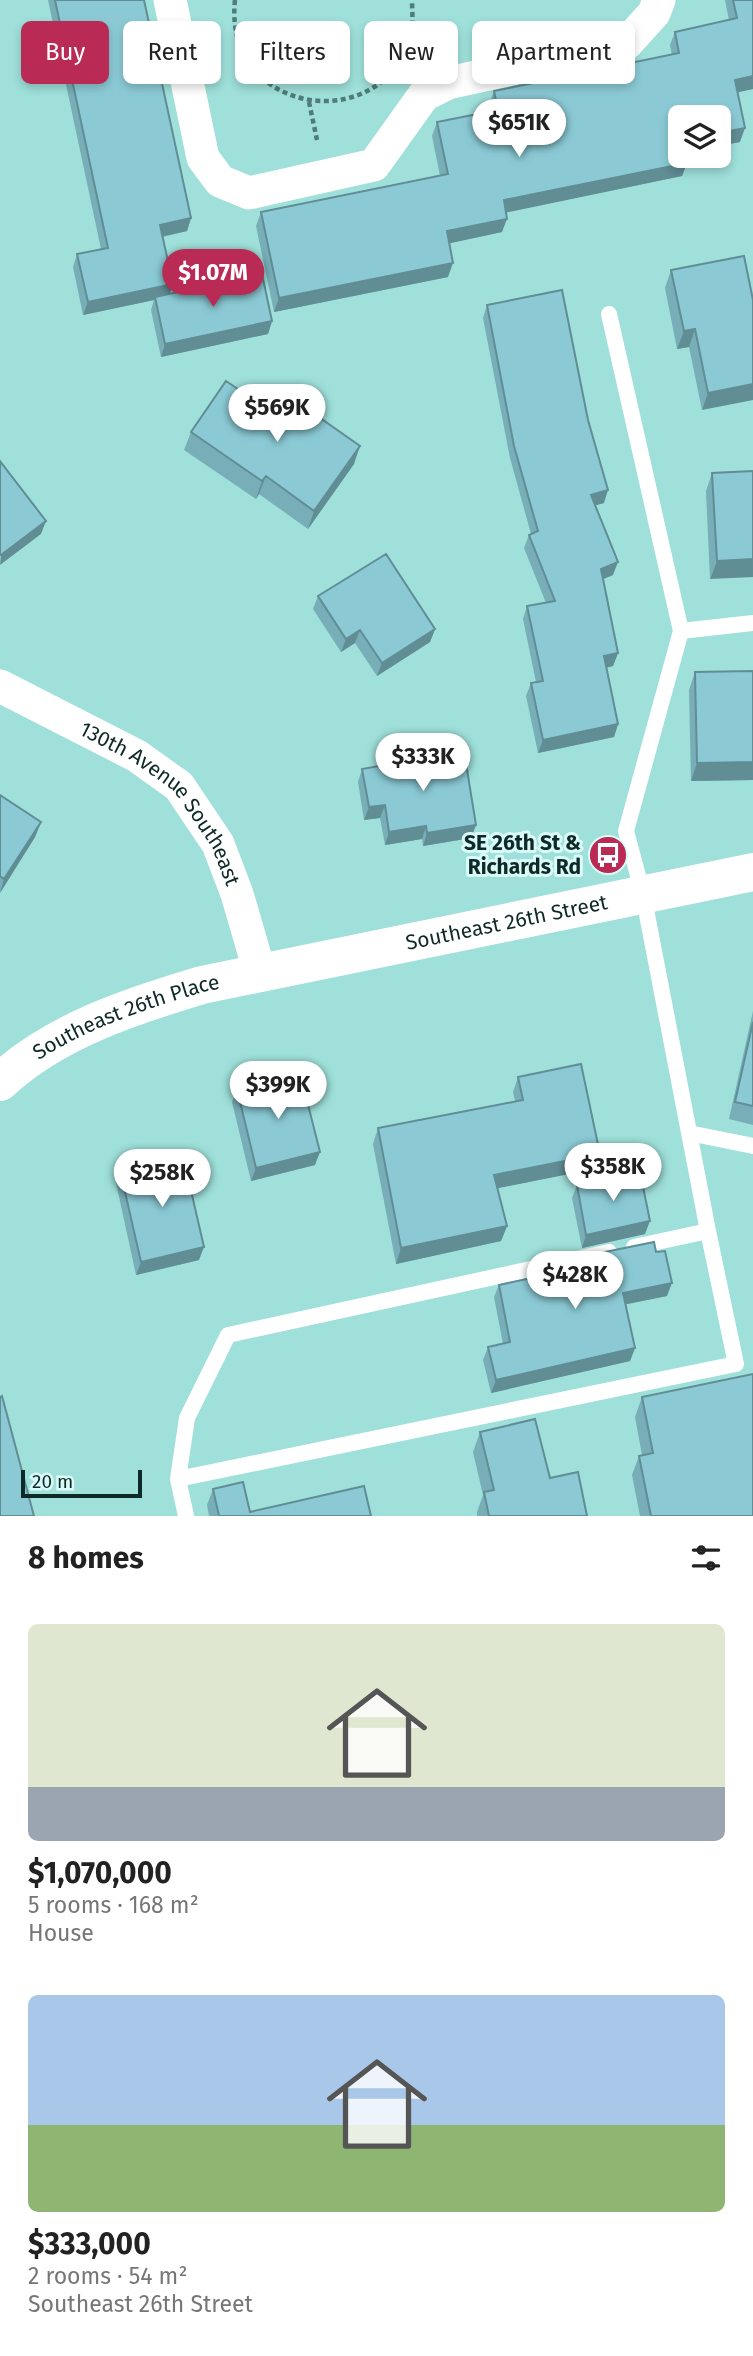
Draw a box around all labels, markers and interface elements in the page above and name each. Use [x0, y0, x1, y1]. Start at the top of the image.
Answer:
chip: Buy [21, 21, 109, 84]
chip: Rent [123, 21, 221, 84]
chip: Filters [235, 21, 350, 84]
chip: New [364, 21, 458, 84]
chip: Apartment [472, 21, 635, 84]
pin: $651K [470, 100, 568, 159]
map controls [668, 105, 731, 168]
button: layers [668, 105, 731, 168]
text: $651K [488, 108, 550, 136]
pin: $1.07M [156, 250, 270, 309]
text: $1.07M [178, 258, 248, 286]
pin: $569K [228, 384, 326, 444]
text: $569K [244, 393, 310, 421]
street label: 130th Avenue Southeast [75, 716, 246, 890]
pin: $333K [374, 734, 472, 793]
text: $333K [391, 742, 455, 770]
place label: SE 26th St & Richards Rd [464, 830, 581, 880]
bus stop icon: SE 26th St & Richards Rd [587, 834, 629, 876]
street label: Southeast 26th Street [403, 889, 610, 956]
street label: Southeast 26th Place [28, 969, 222, 1065]
pin: $399K [229, 1062, 327, 1121]
text: $399K [246, 1070, 310, 1098]
pin: $358K [564, 1144, 662, 1203]
pin: $258K [113, 1150, 211, 1209]
text: $358K [581, 1152, 645, 1180]
text: $258K [130, 1158, 194, 1186]
pin: $428K [526, 1252, 624, 1311]
text: $428K [543, 1260, 607, 1288]
scale bar [21, 1467, 142, 1499]
text: 20 m [32, 1470, 73, 1493]
icon: filters [687, 1539, 725, 1577]
text: 8 homes [28, 1540, 144, 1576]
icon: home [314, 1670, 440, 1796]
text: $1,070,000 [28, 1855, 172, 1891]
text: 5 rooms · 168 m² [28, 1891, 199, 1919]
text: House [28, 1919, 94, 1947]
icon: home [314, 2041, 440, 2167]
text: $333,000 [28, 2226, 151, 2262]
text: 2 rooms · 54 m² [28, 2262, 187, 2290]
text: Southeast 26th Street [28, 2290, 253, 2318]

